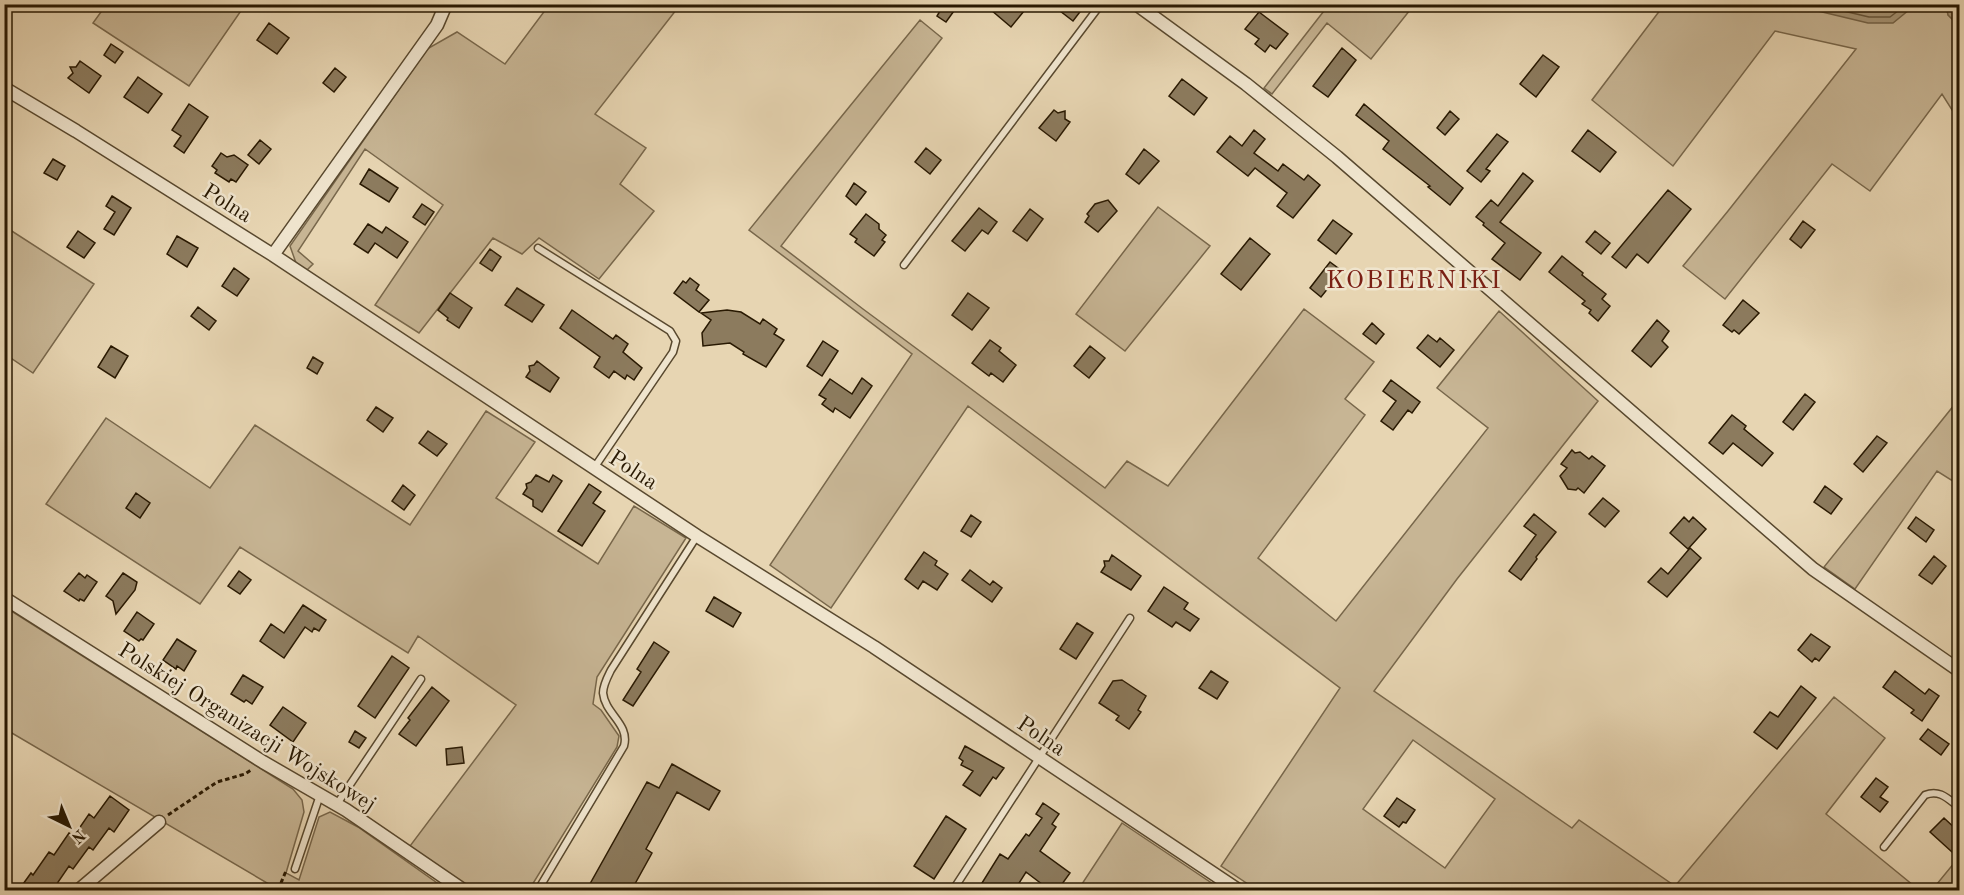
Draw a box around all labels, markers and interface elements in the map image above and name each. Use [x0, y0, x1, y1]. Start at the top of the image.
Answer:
street label: Polna [198, 180, 256, 227]
district label: KOBIERNIKI [1326, 268, 1502, 294]
street label: Polna [605, 447, 661, 495]
street label: Polskiej Organizacji Wojskowej [114, 639, 380, 816]
street label: Polna [1013, 713, 1069, 761]
north arrow [39, 796, 99, 856]
text: N [67, 825, 88, 846]

